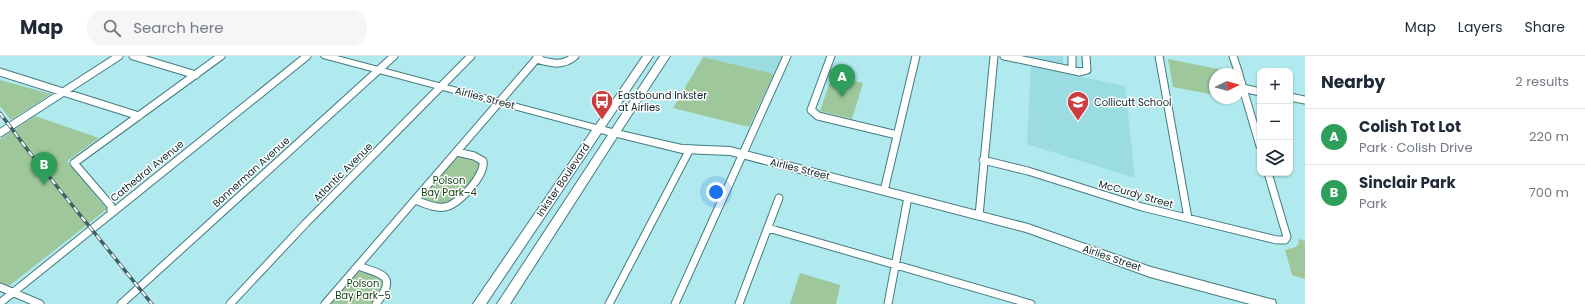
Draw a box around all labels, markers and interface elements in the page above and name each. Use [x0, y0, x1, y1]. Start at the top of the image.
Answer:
search box [87, 10, 367, 46]
text: Map [20, 14, 63, 41]
icon: search [101, 17, 123, 39]
text: Search here [133, 17, 224, 38]
text: Map [1405, 17, 1436, 37]
text: Layers [1458, 17, 1502, 37]
text: Share [1524, 17, 1565, 37]
pin: A [829, 64, 855, 97]
north arrow [1209, 68, 1245, 104]
map controls [1257, 68, 1293, 176]
button: + [1257, 68, 1293, 104]
text: Nearby [1321, 70, 1385, 94]
text: 2 results [1515, 72, 1569, 91]
street label: Airlies Street [453, 83, 517, 113]
bus stop icon: Eastbound Inkster at Airlies [589, 88, 615, 121]
place label: Eastbound Inkster at Airlies [618, 88, 707, 115]
school or university icon: Collicutt School [1065, 89, 1091, 122]
place label: Collicutt School [1094, 95, 1172, 110]
button: − [1257, 104, 1293, 140]
text: Colish Tot Lot [1359, 116, 1461, 137]
text: A [1329, 127, 1339, 146]
text: 220 m [1529, 127, 1569, 146]
street label: Bannerman Avenue [209, 133, 293, 211]
street label: Cathedral Avenue [107, 137, 187, 205]
text: Park · Colish Drive [1359, 138, 1472, 157]
street label: Atlantic Avenue [310, 139, 376, 205]
street label: Inkster Boulevard [533, 140, 593, 220]
button: layers [1257, 140, 1293, 176]
pin: B [31, 152, 57, 185]
street label: Airlies Street [768, 154, 832, 184]
text: Sinclair Park [1359, 172, 1456, 193]
park label: Polson Bay Park–4 [421, 173, 477, 200]
street label: McCurdy Street [1097, 176, 1175, 212]
your location [706, 182, 726, 202]
text: B [1330, 183, 1338, 202]
text: 700 m [1529, 183, 1569, 202]
text: Park [1359, 194, 1387, 213]
street label: Airlies Street [1081, 241, 1144, 275]
park label: Polson Bay Park–5 [335, 276, 391, 303]

